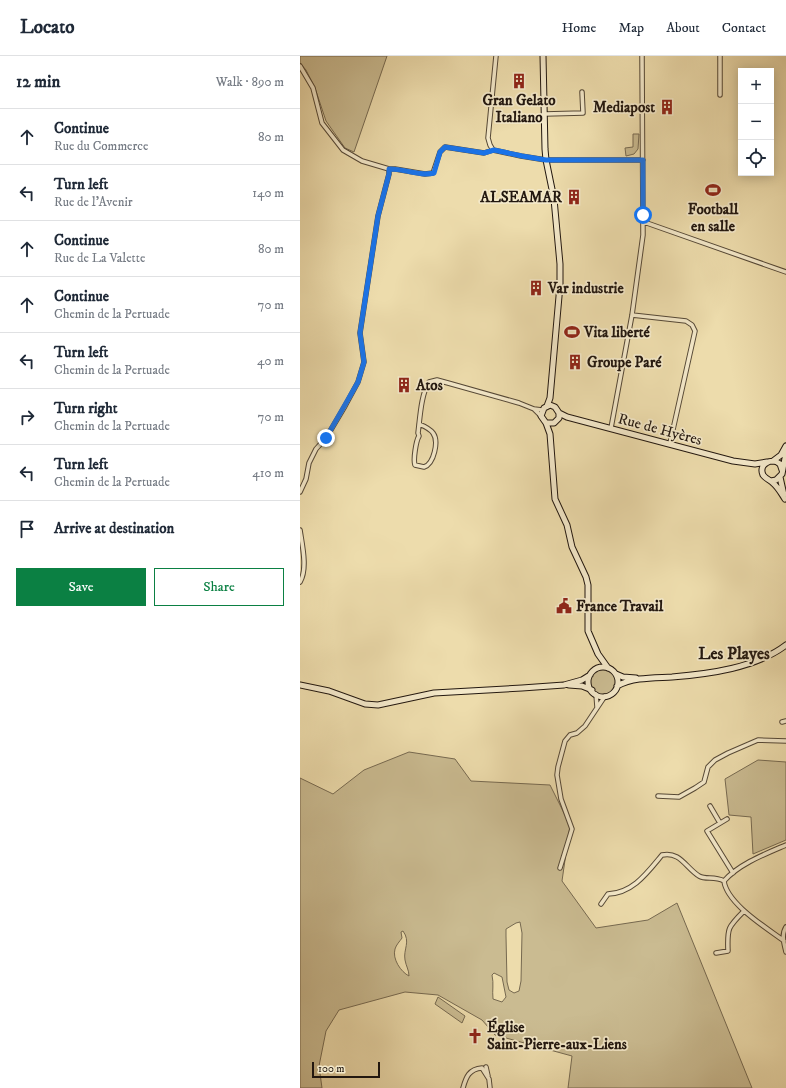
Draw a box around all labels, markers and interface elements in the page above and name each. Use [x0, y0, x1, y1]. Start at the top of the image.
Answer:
text: Locato [20, 16, 75, 39]
text: Home [562, 19, 596, 37]
text: Map [618, 19, 644, 37]
text: About [666, 19, 700, 37]
text: Contact [722, 19, 766, 37]
map controls [738, 68, 774, 176]
button: + [738, 68, 774, 104]
text: 12 min [16, 71, 60, 93]
building icon: Gran Gelato Italiano [510, 72, 528, 90]
text: Walk · 890 m [216, 74, 284, 90]
place label: Gran Gelato Italiano [482, 91, 556, 127]
place label: Mediapost [593, 98, 655, 117]
building icon: Mediapost [658, 98, 676, 116]
button: − [738, 104, 774, 140]
text: Continue [54, 119, 109, 138]
icon: ahead [16, 126, 38, 148]
text: 80 m [258, 129, 284, 145]
text: Rue du Commerce [54, 138, 148, 154]
button: locate [738, 140, 774, 176]
text: Turn left [54, 175, 108, 194]
sports icon: Football en salle [704, 181, 722, 199]
icon: left [16, 182, 38, 204]
text: 140 m [252, 185, 284, 201]
place label: ALSEAMAR [479, 188, 563, 207]
building icon: ALSEAMAR [565, 188, 583, 206]
text: Rue de l'Avenir [54, 194, 133, 210]
place label: Football en salle [688, 200, 739, 236]
route start [634, 206, 652, 224]
text: Continue [54, 231, 109, 250]
icon: ahead [16, 238, 38, 260]
text: 80 m [258, 241, 284, 257]
text: Rue de La Valette [54, 250, 145, 266]
building icon: Var industrie [527, 279, 545, 297]
place label: Var industrie [547, 279, 624, 298]
text: Continue [54, 287, 109, 306]
icon: ahead [16, 294, 38, 316]
text: 70 m [258, 297, 284, 313]
text: Chemin de la Pertuade [54, 306, 170, 322]
sports icon: Vita liberté [563, 323, 581, 341]
place label: Vita liberté [583, 323, 651, 342]
text: Turn left [54, 343, 108, 362]
icon: left [16, 350, 38, 372]
text: 40 m [257, 353, 284, 369]
building icon: Groupe Paré [566, 353, 584, 371]
place label: Groupe Paré [587, 353, 662, 372]
text: Chemin de la Pertuade [54, 362, 170, 378]
building icon: Atos [395, 376, 413, 394]
place label: Atos [415, 376, 443, 395]
text: Turn right [54, 399, 117, 418]
icon: right [16, 406, 38, 428]
text: 70 m [258, 409, 284, 425]
street label: Rue de Hyères [616, 409, 704, 450]
text: Chemin de la Pertuade [54, 418, 170, 434]
route end [317, 429, 335, 447]
text: Turn left [54, 455, 108, 474]
icon: left [16, 462, 38, 484]
text: 410 m [252, 465, 284, 481]
text: Chemin de la Pertuade [54, 474, 170, 490]
icon: arrive [16, 518, 38, 540]
text: Arrive at destination [54, 519, 174, 538]
button: Save [16, 568, 146, 606]
button: Share [154, 568, 284, 606]
public building icon: France Travail [555, 597, 573, 615]
place label: France Travail [576, 597, 664, 616]
district label: Les Playes [698, 643, 770, 665]
place label: Église Saint-Pierre-aux-Liens [487, 1017, 627, 1054]
church icon: Église Saint-Pierre-aux-Liens [466, 1027, 484, 1045]
scale bar [312, 1060, 380, 1079]
text: 100 m [318, 1062, 344, 1076]

